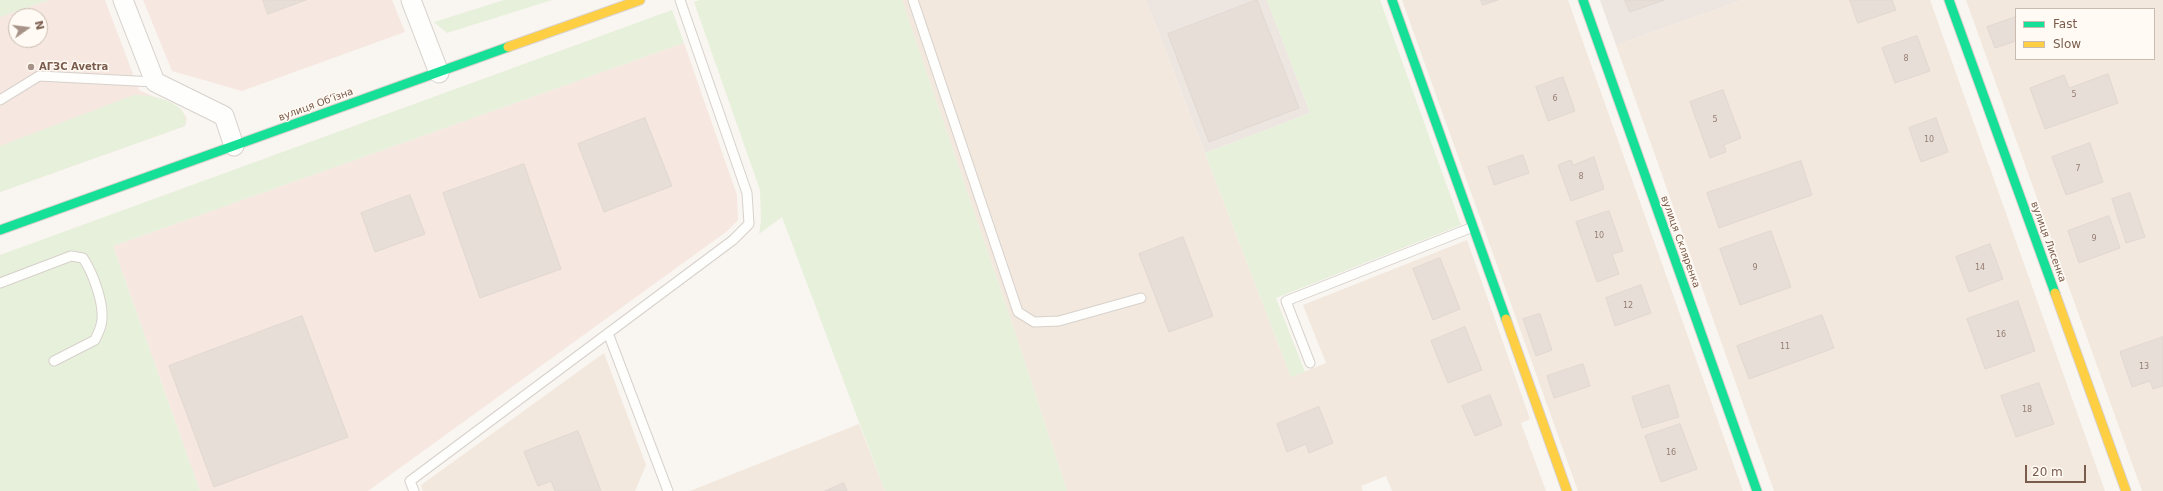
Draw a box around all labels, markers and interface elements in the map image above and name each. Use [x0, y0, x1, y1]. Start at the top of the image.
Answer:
north arrow [8, 8, 48, 48]
legend [2015, 8, 2155, 60]
text: Fast [2053, 17, 2077, 31]
text: N [32, 19, 47, 31]
text: Slow [2053, 37, 2081, 51]
house number: 8 [1903, 54, 1909, 64]
place label: АГЗС Avetra [39, 61, 108, 73]
marker: АГЗС Avetra [26, 62, 36, 72]
street label: вулиця Об’їзна [277, 86, 355, 124]
house number: 5 [2071, 90, 2077, 100]
house number: 6 [1552, 94, 1558, 104]
house number: 5 [1712, 115, 1718, 125]
house number: 10 [1924, 135, 1934, 145]
house number: 7 [2075, 164, 2081, 174]
house number: 8 [1578, 172, 1584, 182]
street label: вулиця Скляренка [1658, 194, 1702, 290]
street label: вулиця Лисенка [2028, 200, 2068, 284]
house number: 10 [1594, 231, 1604, 241]
house number: 9 [2091, 234, 2097, 244]
house number: 9 [1752, 263, 1758, 273]
house number: 14 [1975, 263, 1985, 273]
house number: 12 [1623, 301, 1633, 311]
house number: 16 [1996, 330, 2006, 340]
house number: 11 [1780, 342, 1790, 352]
house number: 13 [2139, 362, 2149, 372]
house number: 18 [2022, 405, 2032, 415]
house number: 16 [1666, 448, 1676, 458]
scale bar [2027, 457, 2088, 483]
text: 20 m [2032, 465, 2063, 479]

